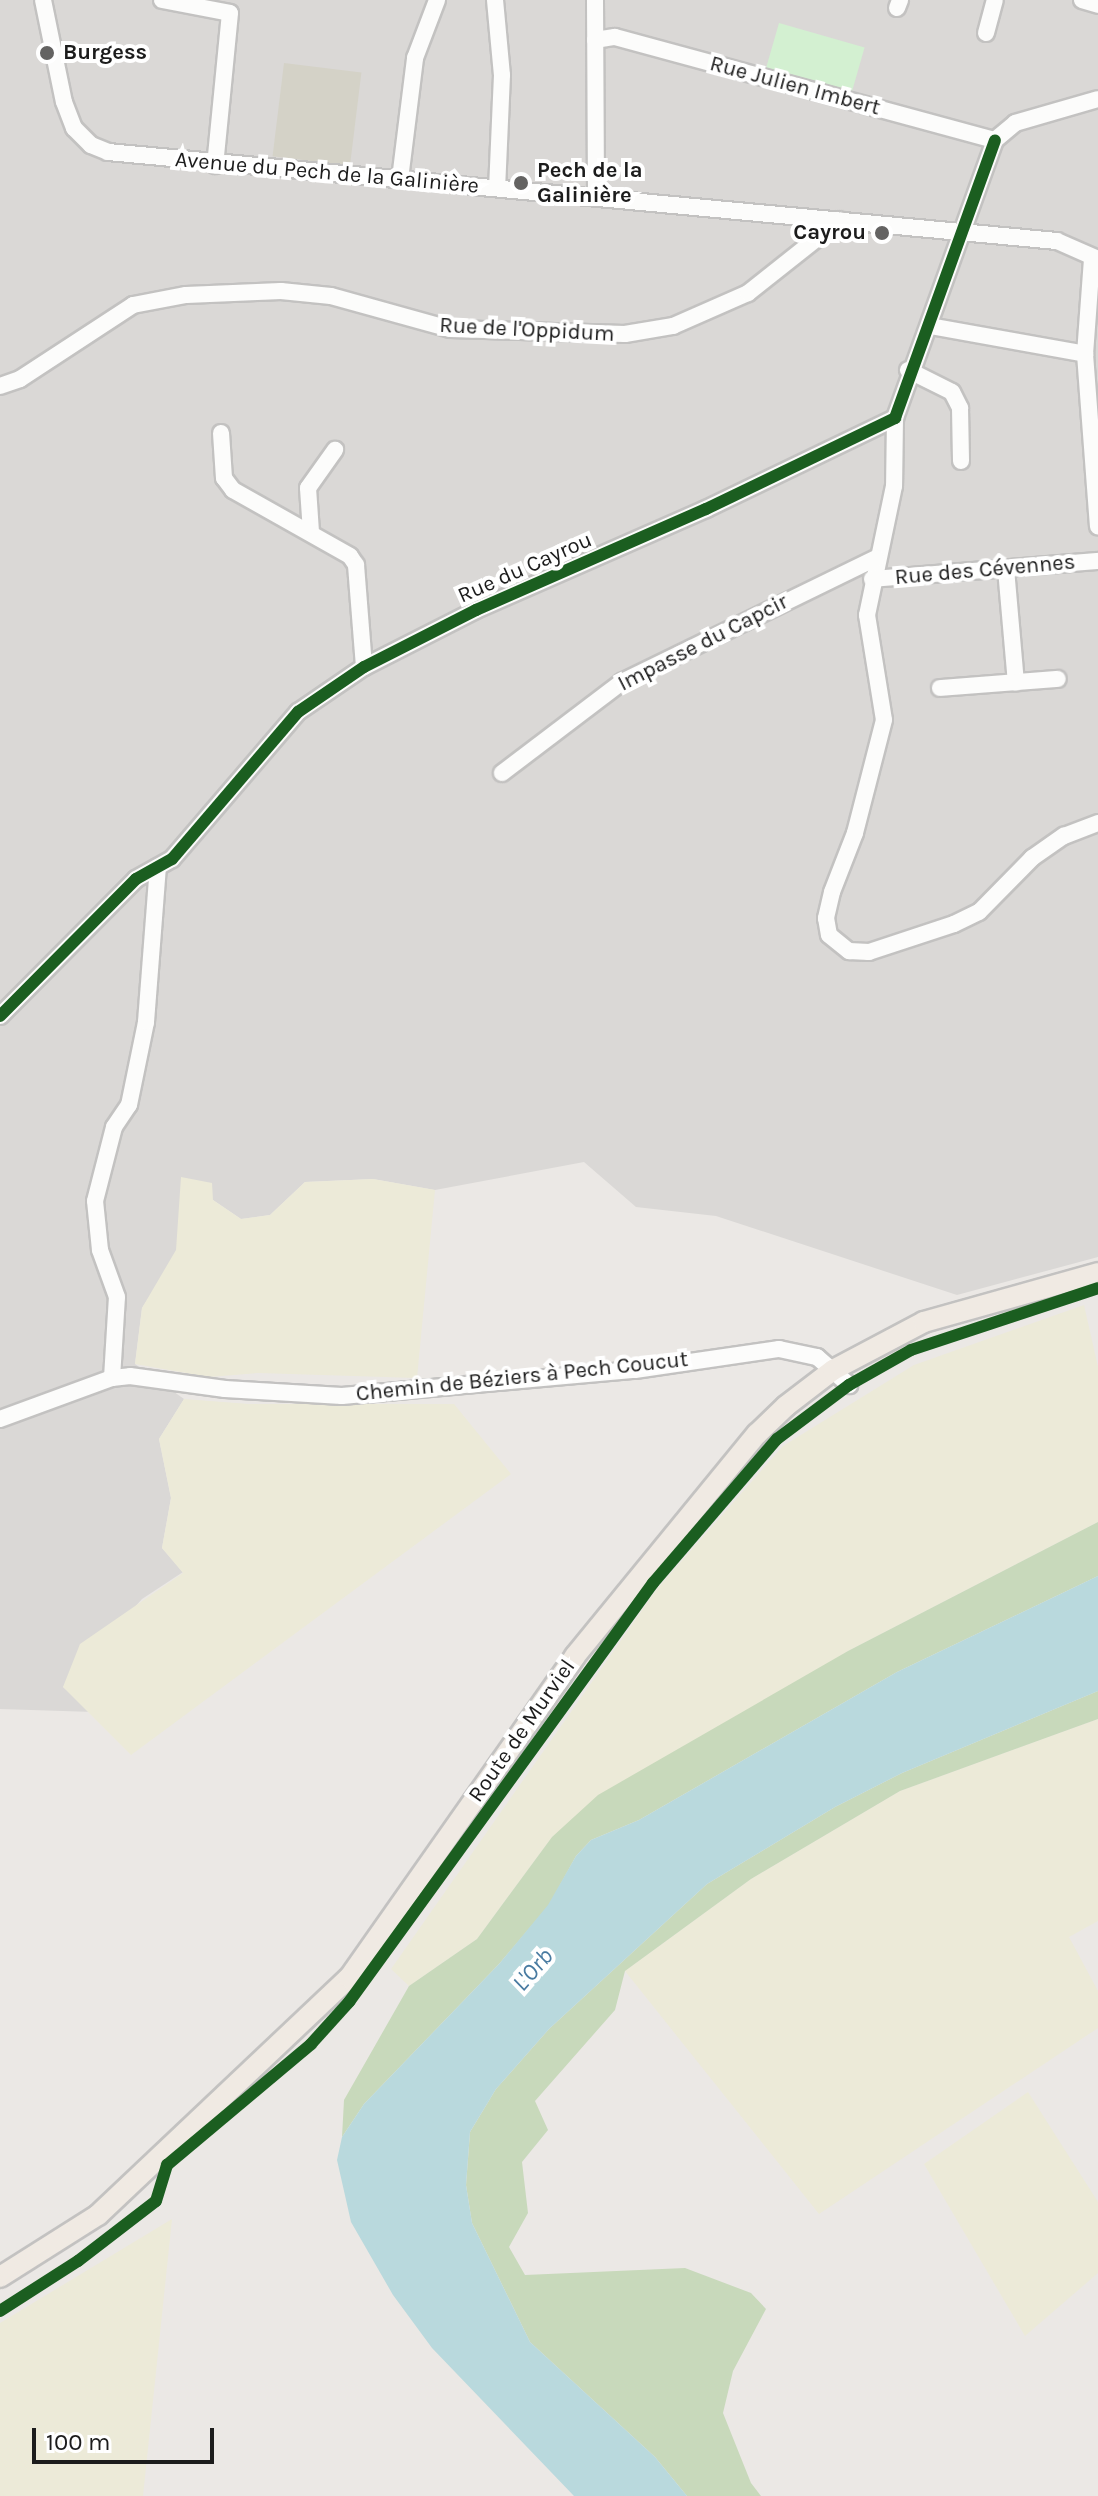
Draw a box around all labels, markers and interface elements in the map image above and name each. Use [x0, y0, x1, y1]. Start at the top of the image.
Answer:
place label: Burgess [63, 40, 147, 66]
marker: Burgess [38, 44, 56, 62]
street label: Rue Julien Imbert [707, 51, 883, 121]
street label: Avenue du Pech de la Galinière [174, 147, 480, 199]
place label: Pech de la Galinière [537, 157, 643, 208]
marker: Pech de la Galinière [512, 174, 530, 192]
place label: Cayrou [793, 220, 866, 246]
marker: Cayrou [873, 224, 891, 242]
street label: Rue de l'Oppidum [439, 312, 615, 348]
street label: Rue du Cayrou [454, 527, 596, 609]
street label: Rue des Cévennes [894, 549, 1076, 591]
street label: Impasse du Capcir [614, 589, 792, 697]
street label: Chemin de Béziers à Pech Coucut [355, 1346, 689, 1408]
street label: Route de Murviel [463, 1655, 581, 1807]
water label: L'Orb [506, 1943, 560, 1997]
scale bar [36, 2412, 218, 2462]
text: 100 m [46, 2428, 111, 2456]

